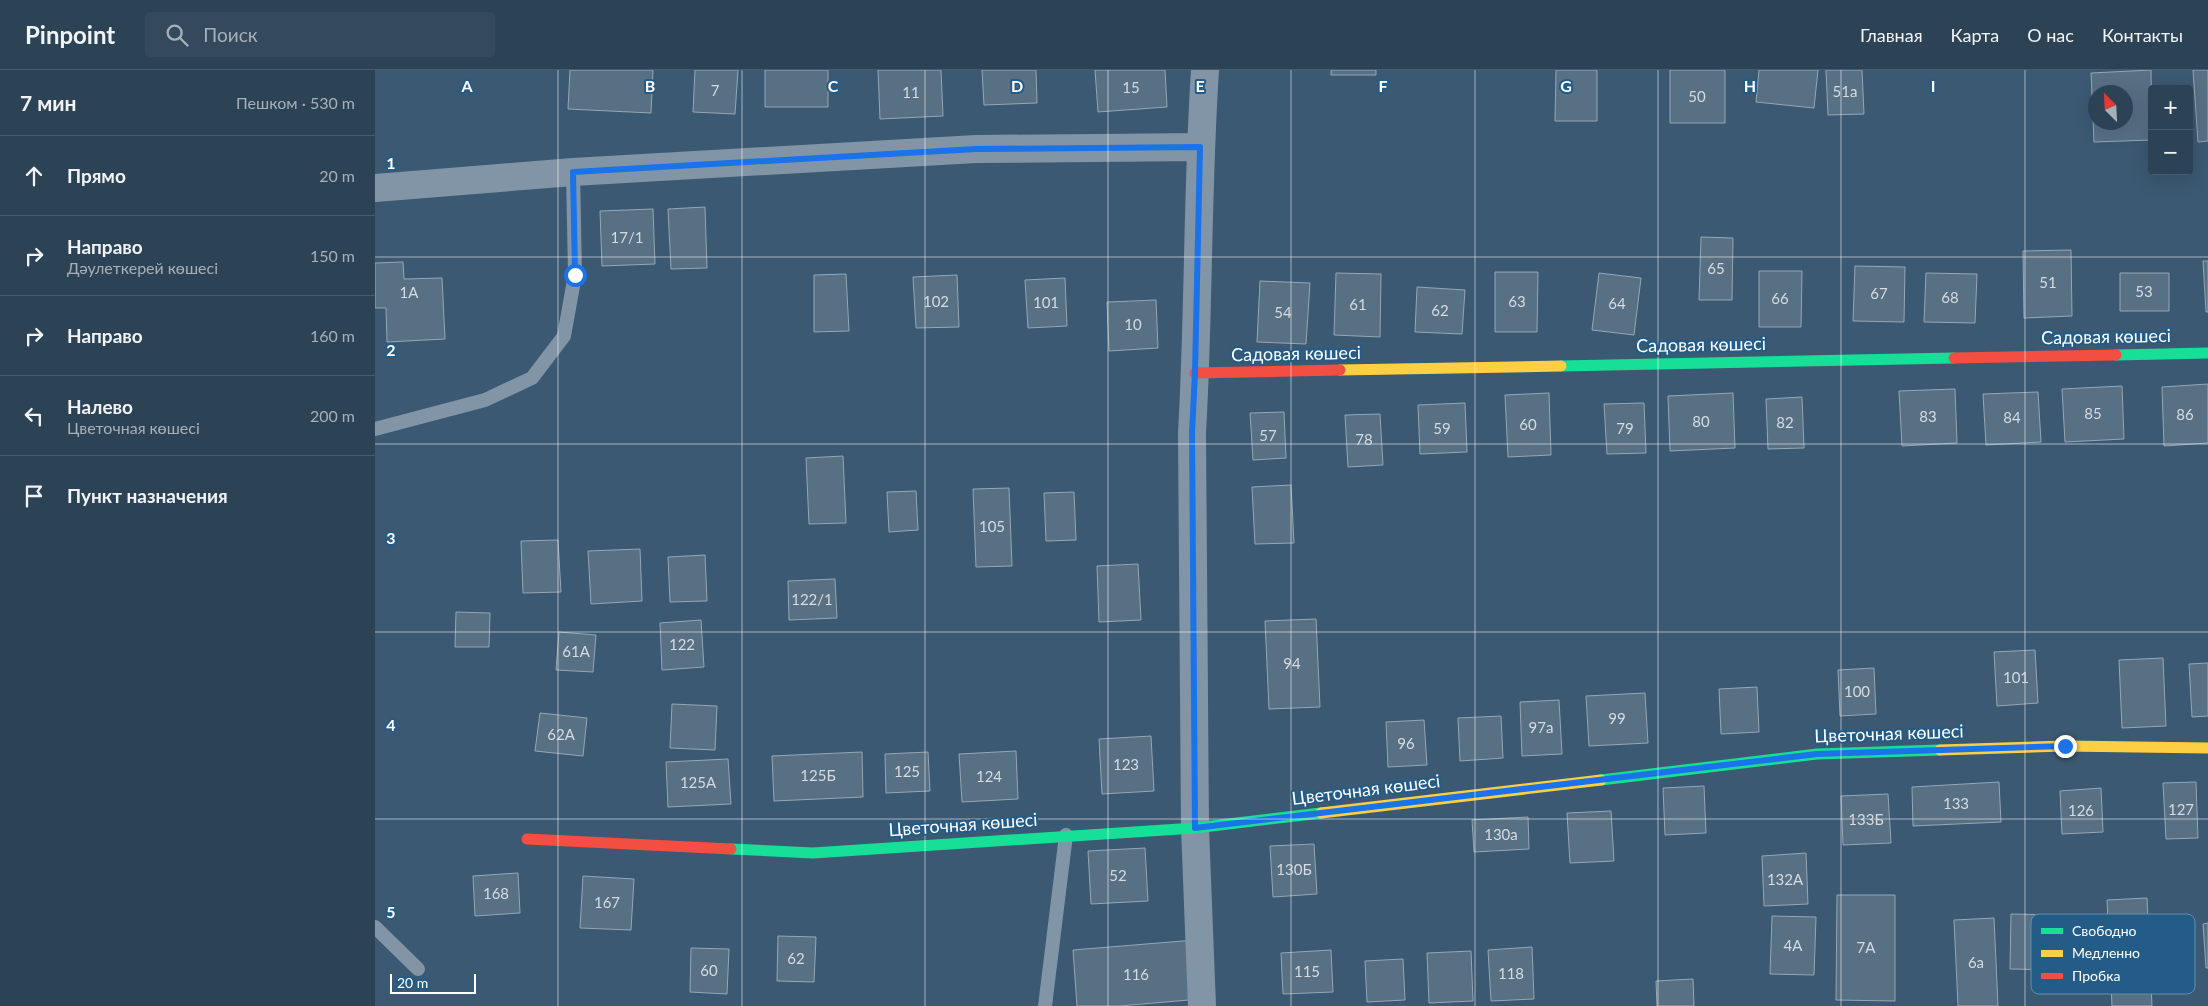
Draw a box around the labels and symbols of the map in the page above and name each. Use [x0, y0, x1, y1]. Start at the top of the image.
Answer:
text: A [460, 76, 473, 95]
text: B [645, 76, 655, 95]
text: C [828, 76, 839, 95]
text: D [1011, 76, 1023, 95]
text: E [1195, 76, 1205, 95]
text: F [1378, 76, 1388, 95]
text: G [1560, 76, 1572, 95]
text: H [1744, 76, 1756, 95]
text: I [1931, 76, 1935, 95]
house number: 15 [1122, 78, 1140, 96]
house number: 7 [711, 81, 720, 99]
house number: 51а [1833, 82, 1857, 100]
house number: 11 [902, 83, 920, 101]
north arrow [2088, 85, 2133, 130]
house number: 50 [1688, 87, 1706, 105]
text: 1 [386, 153, 396, 172]
house number: 17/1 [611, 228, 643, 246]
house number: 65 [1707, 259, 1725, 277]
route start [564, 264, 587, 287]
house number: 51 [2039, 273, 2057, 291]
house number: 53 [2135, 282, 2153, 300]
house number: 1А [400, 283, 419, 301]
house number: 67 [1870, 284, 1888, 302]
house number: 68 [1941, 288, 1959, 306]
house number: 66 [1771, 289, 1789, 307]
house number: 102 [923, 292, 949, 310]
house number: 63 [1508, 292, 1526, 310]
house number: 101 [1033, 293, 1059, 311]
house number: 64 [1608, 294, 1626, 312]
house number: 61 [1349, 295, 1367, 313]
house number: 62 [1431, 301, 1449, 319]
house number: 54 [1274, 303, 1292, 321]
house number: 10 [1124, 315, 1142, 333]
street label: Садовая көшесі [2041, 324, 2171, 348]
street label: Садовая көшесі [1636, 332, 1766, 356]
text: 2 [386, 340, 396, 359]
street label: Садовая көшесі [1231, 341, 1361, 365]
house number: 85 [2084, 404, 2102, 422]
house number: 86 [2176, 405, 2194, 423]
house number: 83 [1919, 407, 1937, 425]
house number: 84 [2003, 408, 2021, 426]
house number: 80 [1692, 412, 1710, 430]
house number: 82 [1776, 413, 1794, 431]
house number: 60 [1519, 415, 1537, 433]
house number: 59 [1433, 419, 1451, 437]
house number: 79 [1616, 419, 1634, 437]
house number: 57 [1259, 426, 1277, 444]
house number: 78 [1355, 430, 1373, 448]
house number: 105 [979, 517, 1005, 535]
text: 3 [386, 528, 396, 547]
house number: 122/1 [791, 590, 833, 608]
house number: 122 [669, 635, 695, 653]
house number: 61А [562, 642, 591, 660]
house number: 94 [1283, 654, 1301, 672]
house number: 101 [2003, 668, 2029, 686]
house number: 100 [1844, 682, 1870, 700]
house number: 99 [1608, 709, 1626, 727]
text: 4 [386, 715, 396, 734]
house number: 97а [1529, 718, 1553, 736]
street label: Цветочная көшесі [1814, 719, 1964, 747]
house number: 62А [547, 725, 576, 743]
house number: 96 [1397, 734, 1415, 752]
route end [2054, 735, 2077, 758]
house number: 123 [1113, 755, 1139, 773]
house number: 125 [894, 762, 920, 780]
house number: 125Б [800, 766, 836, 784]
house number: 124 [976, 767, 1002, 785]
street label: Цветочная көшесі [1290, 769, 1441, 809]
house number: 125А [680, 773, 717, 791]
house number: 133 [1943, 794, 1969, 812]
house number: 127 [2168, 800, 2194, 818]
house number: 126 [2068, 801, 2094, 819]
street label: Цветочная көшесі [888, 808, 1038, 840]
house number: 133Б [1848, 810, 1884, 828]
house number: 130а [1484, 825, 1518, 843]
house number: 130Б [1276, 860, 1312, 878]
house number: 52 [1109, 866, 1127, 884]
house number: 132А [1767, 870, 1804, 888]
house number: 168 [483, 884, 509, 902]
house number: 167 [594, 893, 620, 911]
text: 5 [386, 902, 396, 921]
legend [2031, 914, 2195, 994]
text: Свободно [2072, 922, 2137, 939]
house number: 4А [1784, 936, 1803, 954]
house number: 7А [1857, 938, 1876, 956]
text: Медленно [2072, 944, 2140, 961]
house number: 62 [787, 949, 805, 967]
house number: 6а [1968, 953, 1984, 971]
house number: 60 [700, 961, 718, 979]
house number: 115 [1294, 962, 1320, 980]
house number: 118 [1498, 964, 1524, 982]
house number: 116 [1123, 965, 1149, 983]
text: Пробка [2072, 967, 2120, 984]
scale bar [390, 971, 476, 994]

